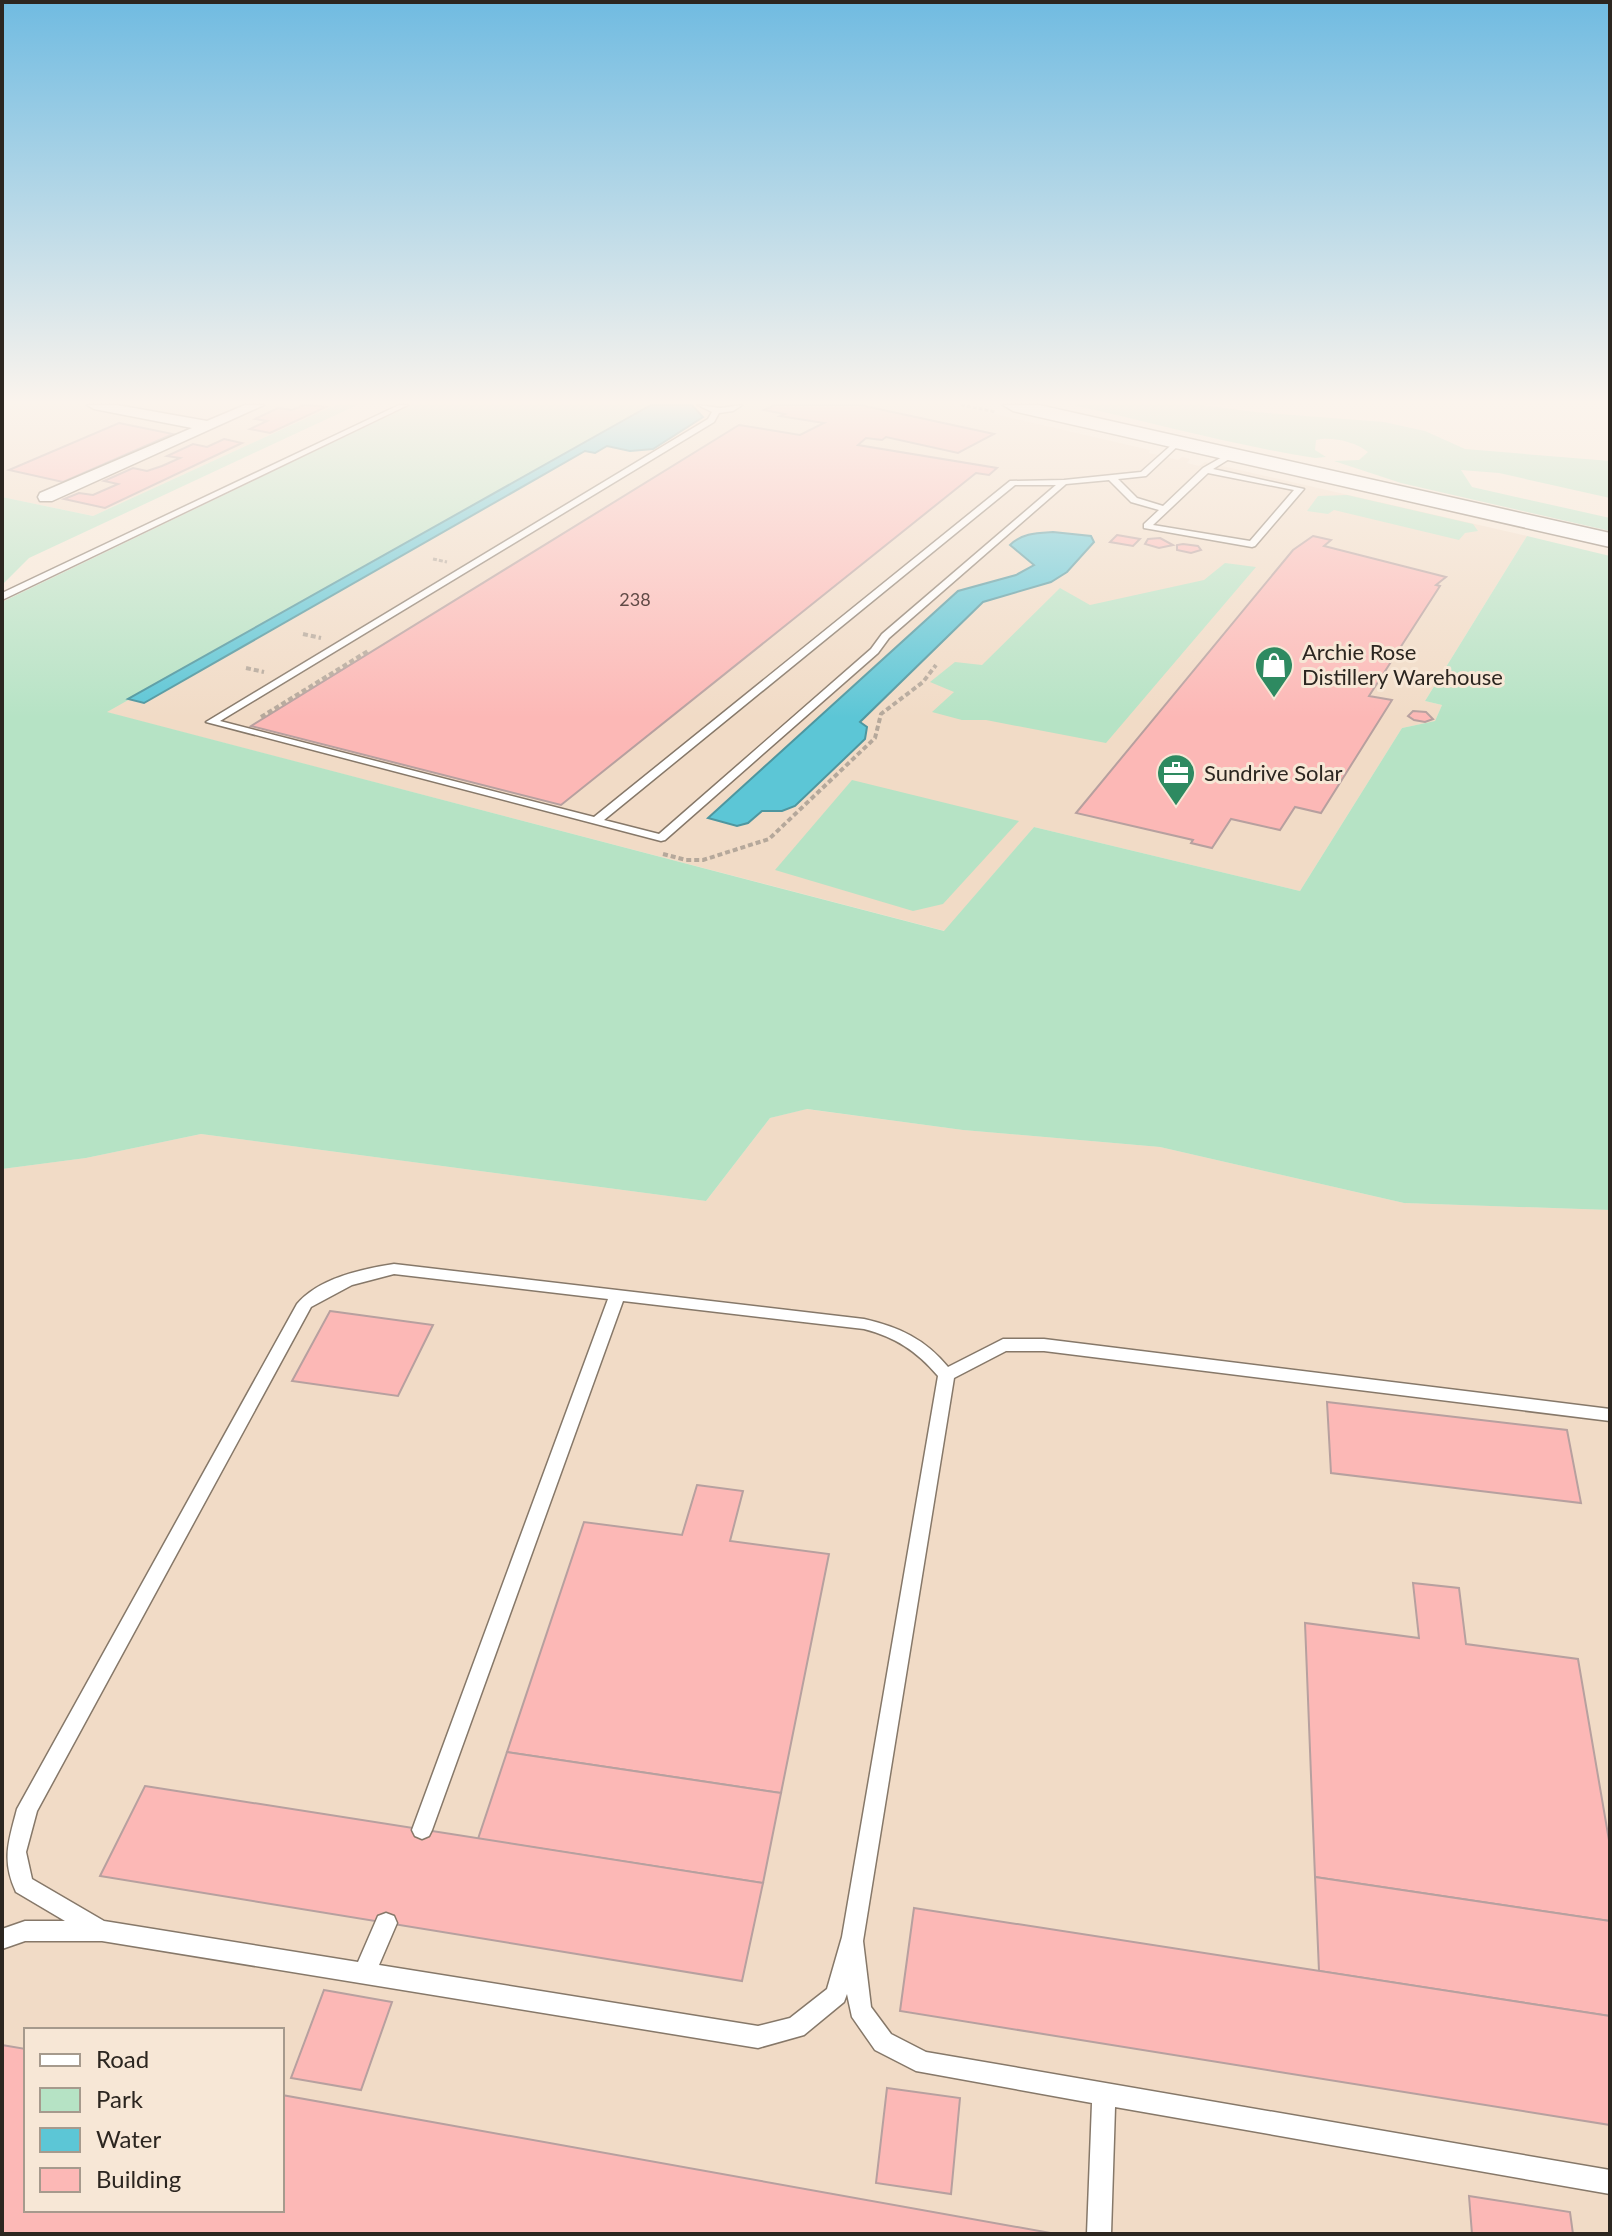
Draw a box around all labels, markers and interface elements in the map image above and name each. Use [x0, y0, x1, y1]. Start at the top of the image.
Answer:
house number: 238 [619, 588, 651, 610]
place label: Archie Rose Distillery Warehouse [1302, 638, 1503, 690]
shop icon: Archie Rose Distillery Warehouse [1253, 644, 1295, 699]
office icon: Sundrive Solar [1155, 752, 1197, 807]
place label: Sundrive Solar [1204, 759, 1343, 786]
legend [24, 2028, 284, 2212]
text: Road [96, 2044, 149, 2073]
text: Park [96, 2084, 144, 2113]
text: Water [96, 2124, 161, 2153]
text: Building [96, 2164, 181, 2193]

